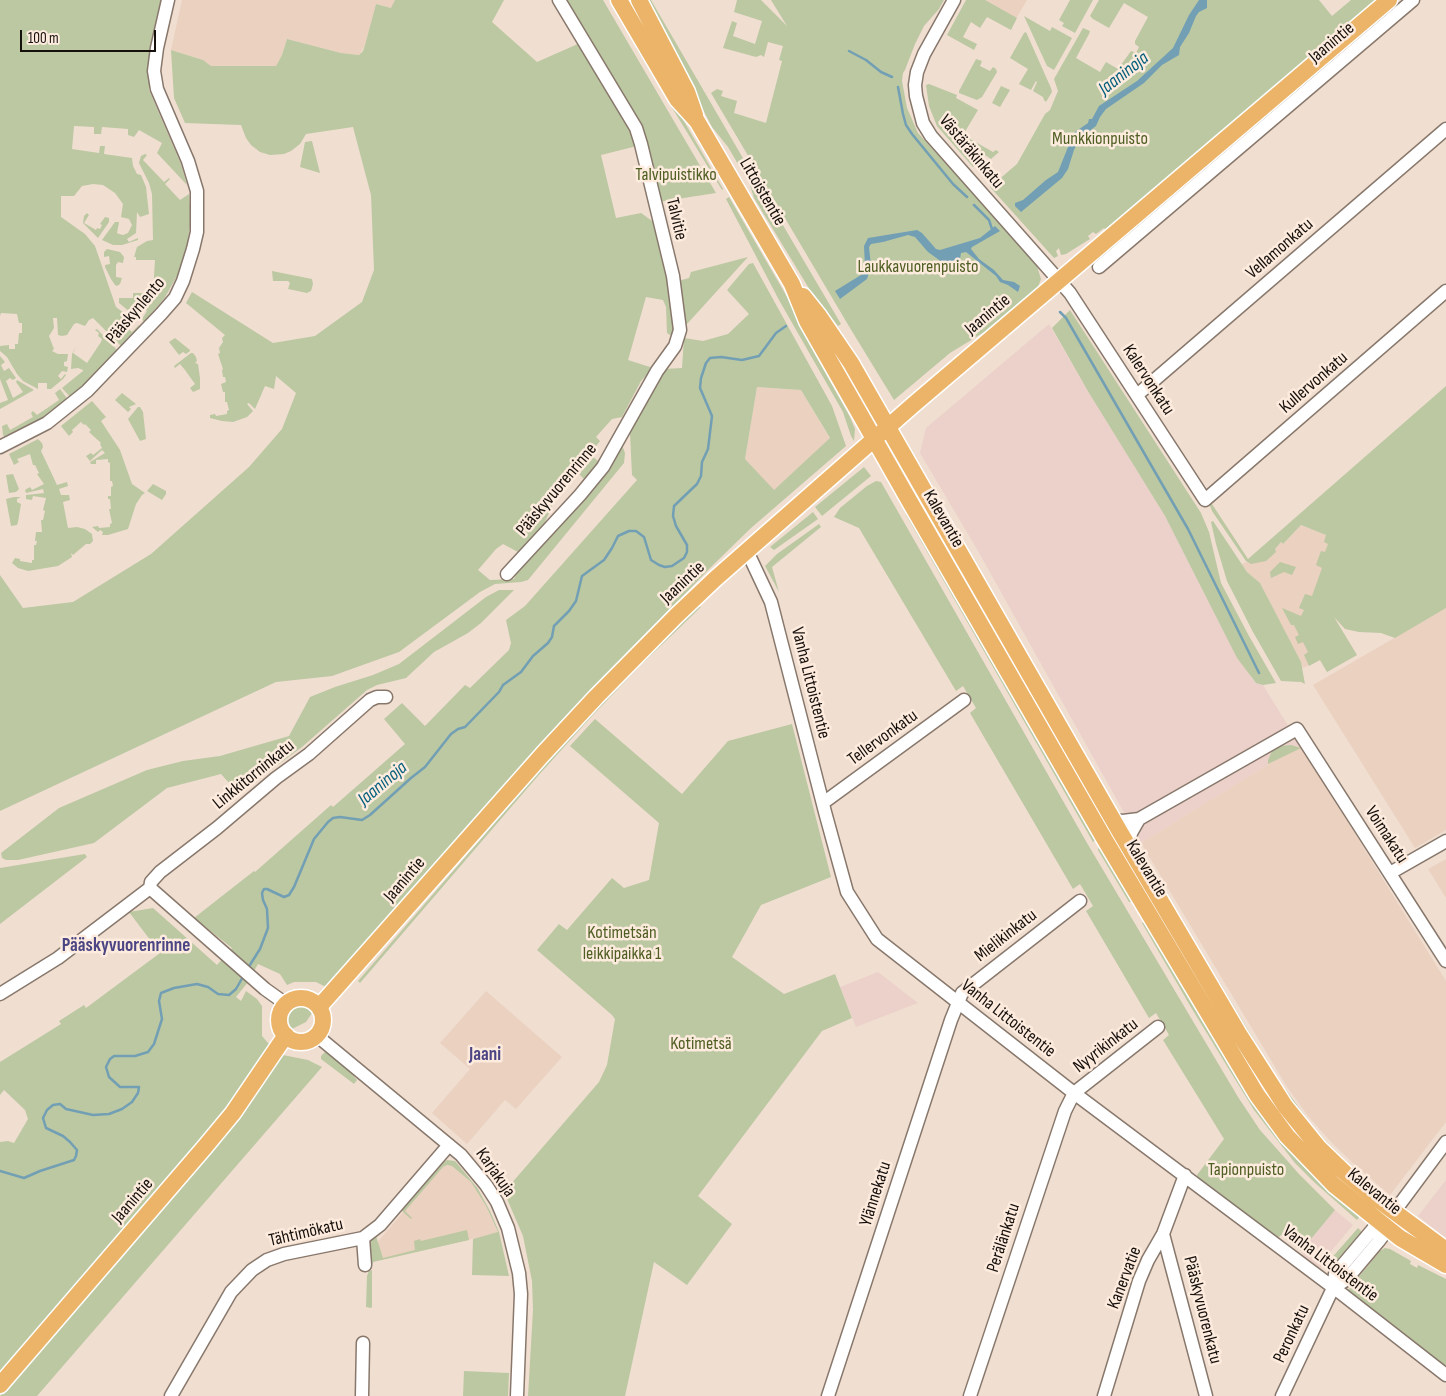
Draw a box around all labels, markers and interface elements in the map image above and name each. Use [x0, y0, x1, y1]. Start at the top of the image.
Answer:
street label: Jaanintie [1305, 18, 1359, 68]
scale bar [22, 20, 159, 52]
text: 100 m [28, 29, 59, 48]
water label: Jaaninoja [1094, 47, 1154, 101]
street label: Västäräkinkatu [934, 111, 1008, 193]
park label: Munkkionpuisto [1052, 128, 1148, 150]
street label: Littoistentie [734, 154, 790, 230]
park label: Talvipuistikko [635, 164, 717, 186]
street label: Talvitie [661, 196, 691, 242]
street label: Vellamonkatu [1242, 214, 1318, 284]
park label: Laukkavuorenpuisto [857, 256, 979, 278]
street label: Pääskynlento [102, 273, 170, 349]
street label: Jaanintie [961, 290, 1015, 340]
street label: Kalervonkatu [1117, 341, 1179, 419]
street label: Kullervonkatu [1275, 347, 1353, 419]
street label: Pääskyvuorenrinne [512, 439, 602, 541]
street label: Kalevantie [918, 486, 968, 552]
street label: Jaanintie [656, 557, 710, 609]
street label: Vanha Littoistentie [786, 625, 834, 741]
street label: Tellervonkatu [844, 705, 922, 771]
street label: Linkkitorninkatu [209, 736, 299, 814]
water label: Jaaninoja [354, 757, 412, 811]
street label: Voimakatu [1360, 802, 1412, 868]
street label: Kalevantie [1121, 836, 1171, 902]
street label: Jaanintie [380, 853, 430, 907]
street label: Mielikinkatu [971, 905, 1041, 967]
park label: Kotimetsän leikkipaikka 1 [583, 922, 661, 964]
district label: Pääskyvuorenrinne [62, 935, 190, 957]
street label: Vanha Littoistentie [956, 975, 1060, 1063]
street label: Nyyrikinkatu [1069, 1014, 1143, 1078]
park label: Kotimetsä [670, 1033, 732, 1055]
district label: Jaani [469, 1044, 501, 1066]
street label: Karjakuja [470, 1144, 520, 1202]
street label: Ylännekatu [855, 1159, 897, 1229]
park label: Tapionpuisto [1208, 1159, 1284, 1181]
street label: Kalevantie [1343, 1164, 1405, 1220]
street label: Jaanintie [108, 1174, 158, 1228]
street label: Perälänkatu [983, 1201, 1025, 1275]
street label: Tähtimökatu [267, 1214, 345, 1252]
street label: Vanha Littoistentie [1278, 1221, 1382, 1307]
street label: Kanervatie [1103, 1244, 1147, 1312]
street label: Pääskyvuorenkatu [1178, 1254, 1226, 1366]
street label: Peronkatu [1269, 1301, 1315, 1367]

